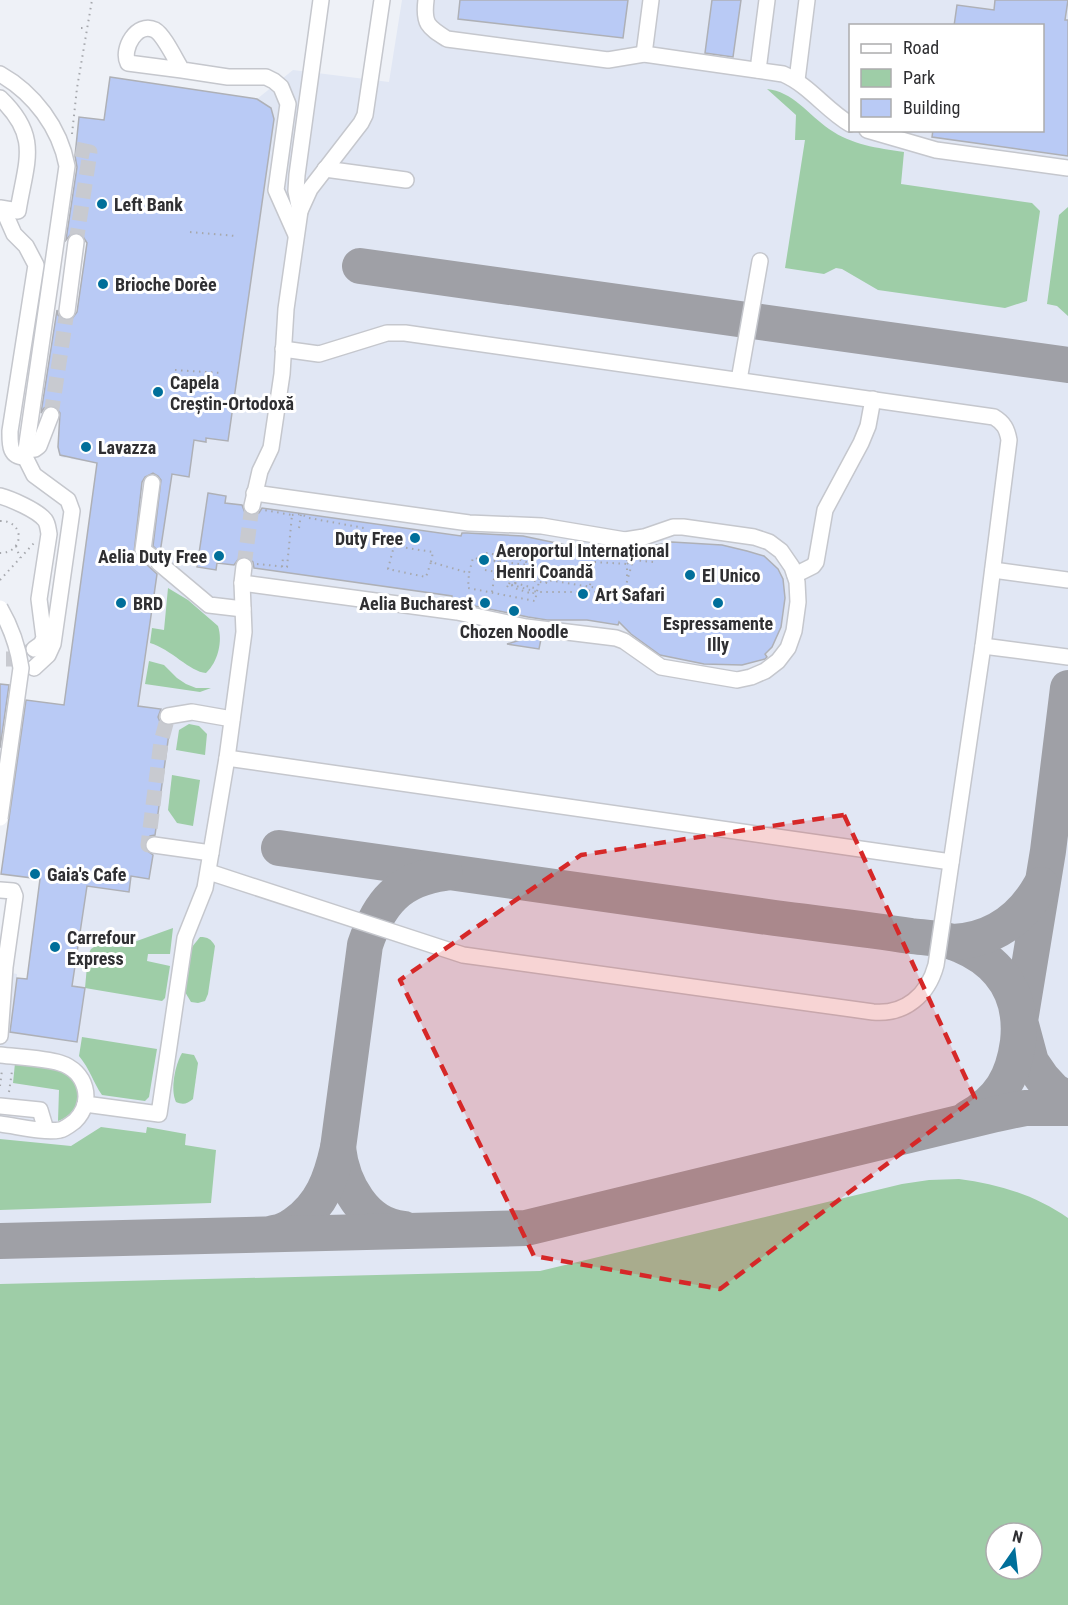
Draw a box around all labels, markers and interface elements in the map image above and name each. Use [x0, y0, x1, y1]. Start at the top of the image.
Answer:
legend [849, 24, 1044, 132]
text: Road [903, 37, 939, 58]
text: Park [903, 67, 935, 88]
text: Building [903, 97, 960, 118]
place label: Left Bank [114, 194, 183, 215]
marker: Left Bank [95, 197, 109, 211]
place label: Brioche Dorèe [115, 274, 217, 295]
marker: Brioche Dorèe [96, 277, 110, 291]
place label: Capela Creștin-Ortodoxă [170, 372, 294, 415]
marker: Capela Creștin-Ortodoxă [151, 385, 165, 399]
place label: Lavazza [98, 437, 156, 458]
marker: Lavazza [79, 440, 93, 454]
place label: Duty Free [335, 528, 403, 549]
marker: Duty Free [408, 531, 422, 545]
place label: Aeroportul Internațional Henri Coandă [496, 540, 669, 582]
place label: Aelia Duty Free [98, 546, 207, 567]
marker: Aelia Duty Free [212, 549, 226, 563]
marker: Aeroportul Internațional Henri Coandă [477, 553, 491, 567]
place label: El Unico [702, 565, 760, 586]
marker: El Unico [683, 568, 697, 582]
place label: Art Safari [595, 584, 665, 605]
marker: Art Safari [576, 587, 590, 601]
place label: BRD [133, 593, 163, 614]
place label: Aelia Bucharest [359, 593, 473, 614]
marker: BRD [114, 596, 128, 610]
marker: Aelia Bucharest [478, 596, 492, 610]
marker: Espressamente Illy [711, 596, 725, 610]
marker: Chozen Noodle [507, 604, 521, 618]
place label: Espressamente Illy [663, 613, 773, 655]
place label: Chozen Noodle [460, 621, 569, 642]
place label: Gaia's Cafe [47, 864, 127, 885]
marker: Gaia's Cafe [28, 867, 42, 881]
place label: Carrefour Express [67, 927, 136, 969]
marker: Carrefour Express [48, 940, 62, 954]
north arrow [984, 1521, 1044, 1581]
text: N [1010, 1527, 1025, 1547]

